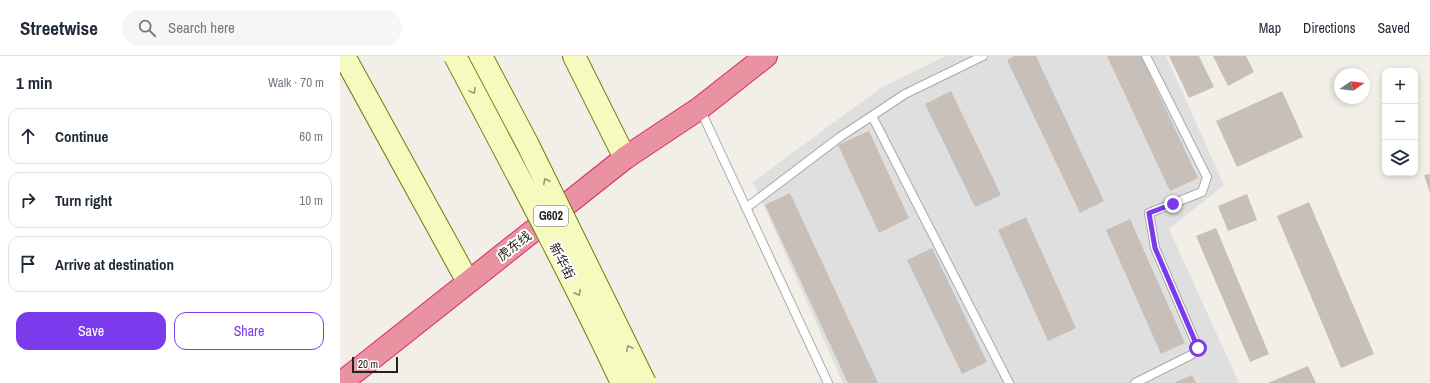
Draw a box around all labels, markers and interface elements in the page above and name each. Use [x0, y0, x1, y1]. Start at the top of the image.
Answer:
search box [122, 10, 402, 46]
text: Streetwise [20, 15, 98, 41]
icon: search [136, 17, 158, 39]
text: Search here [168, 17, 235, 38]
text: Map [1259, 19, 1281, 37]
text: Directions [1303, 19, 1355, 37]
text: Saved [1377, 19, 1410, 37]
north arrow [1334, 68, 1370, 104]
map controls [1382, 68, 1418, 176]
button: + [1382, 68, 1418, 104]
text: 1 min [16, 71, 52, 94]
text: Walk · 70 m [268, 74, 324, 91]
one-way arrow [469, 86, 476, 94]
button: − [1382, 104, 1418, 140]
icon: ahead [17, 125, 39, 147]
text: Continue [55, 126, 108, 147]
text: 60 m [299, 128, 323, 145]
button: layers [1382, 140, 1418, 176]
one-way arrow [543, 178, 551, 186]
icon: right [17, 189, 39, 211]
text: Turn right [55, 190, 112, 211]
text: 10 m [299, 192, 323, 209]
route end [1164, 195, 1182, 213]
road number: G602 [534, 206, 568, 226]
street label: 虎东线 [493, 227, 535, 265]
street label: 新华街 [546, 240, 578, 282]
icon: arrive [17, 253, 39, 275]
text: Arrive at destination [55, 254, 174, 275]
one-way arrow [573, 289, 581, 296]
button: Save [16, 312, 166, 350]
button: Share [174, 312, 324, 350]
route start [1189, 339, 1207, 357]
one-way arrow [626, 344, 634, 352]
scale bar [352, 355, 398, 374]
text: 20 m [358, 357, 378, 371]

